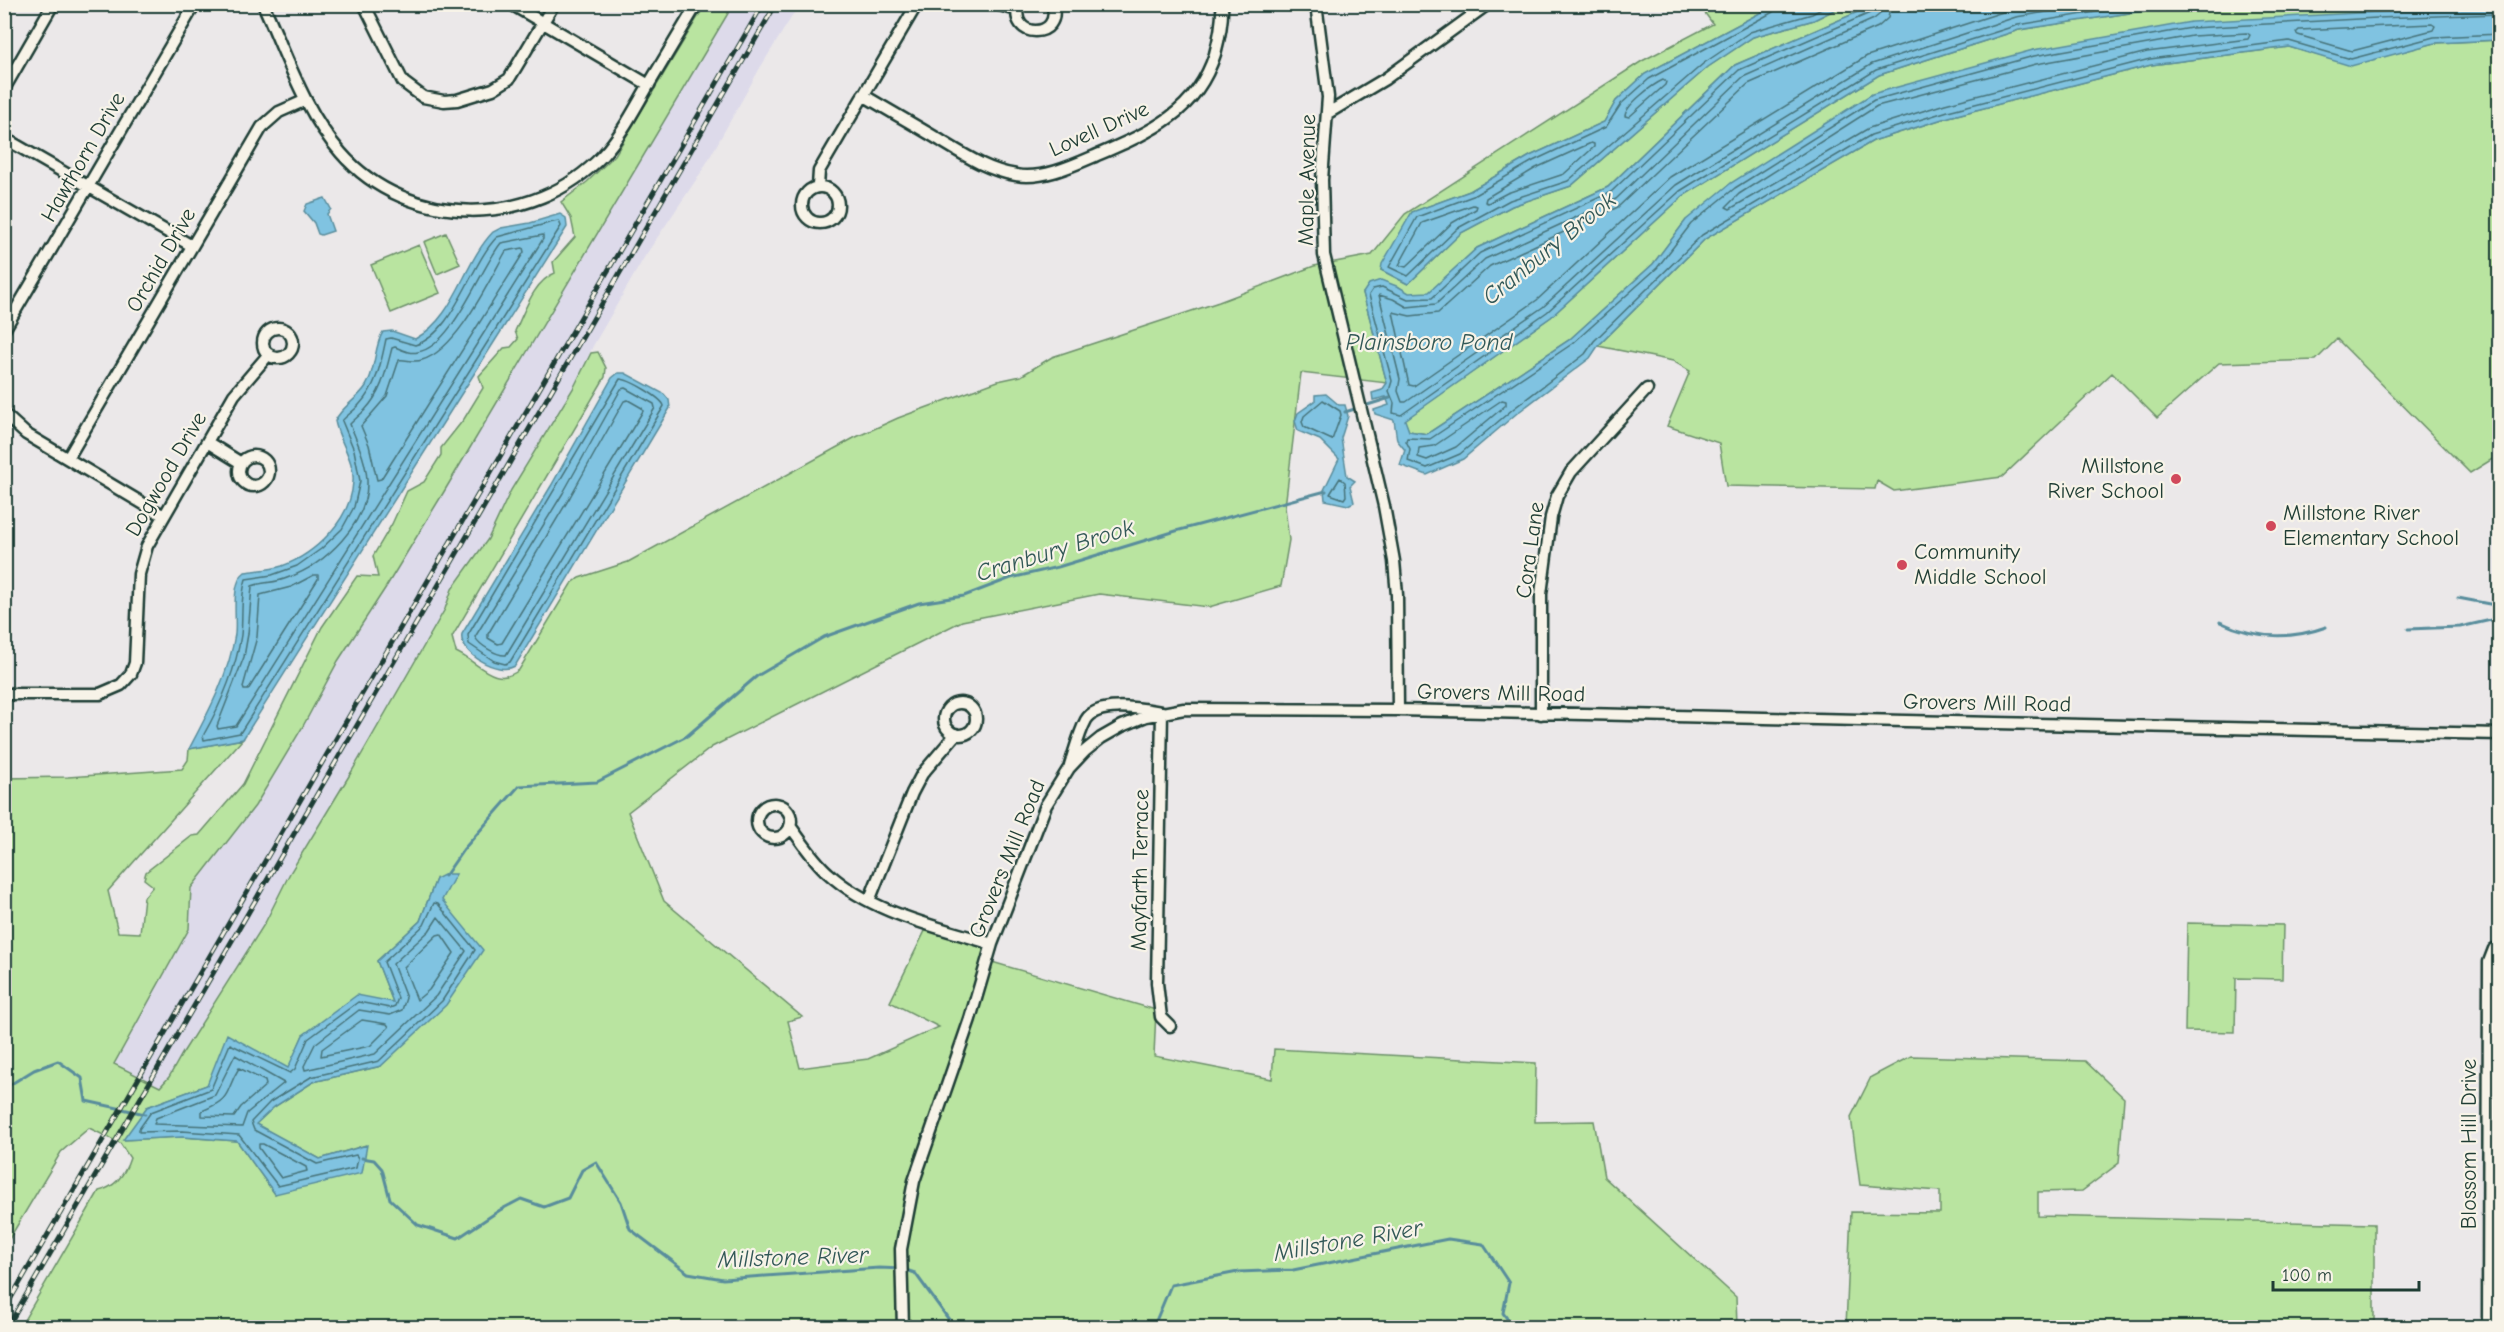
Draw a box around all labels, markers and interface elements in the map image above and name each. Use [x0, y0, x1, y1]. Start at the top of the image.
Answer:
street label: Hawthorn Drive [35, 87, 131, 227]
street label: Lovell Drive [1045, 96, 1153, 162]
street label: Maple Avenue [1293, 114, 1321, 246]
water label: Cranbury Brook [1477, 185, 1622, 310]
street label: Orchid Drive [121, 203, 201, 317]
water label: Plainsboro Pond [1346, 328, 1514, 356]
street label: Dogwood Drive [120, 407, 212, 541]
place label: Millstone River School [2047, 453, 2164, 504]
marker: Millstone River School [2169, 472, 2183, 486]
street label: Cora Lane [1510, 500, 1550, 600]
place label: Millstone River Elementary School [2283, 500, 2459, 551]
water label: Cranbury Brook [973, 513, 1138, 587]
marker: Millstone River Elementary School [2264, 519, 2278, 533]
place label: Community Middle School [1914, 539, 2047, 590]
marker: Community Middle School [1895, 558, 1909, 572]
street label: Grovers Mill Road [1417, 679, 1585, 707]
street label: Grovers Mill Road [1903, 689, 2071, 717]
street label: Grovers Mill Road [963, 776, 1051, 942]
street label: Mayfarth Terrace [1126, 789, 1154, 951]
street label: Blossom Hill Drive [2456, 1059, 2482, 1229]
water label: Millstone River [1270, 1213, 1426, 1267]
water label: Millstone River [716, 1240, 870, 1274]
scale bar [2273, 1254, 2418, 1292]
text: 100 m [2282, 1265, 2332, 1286]

